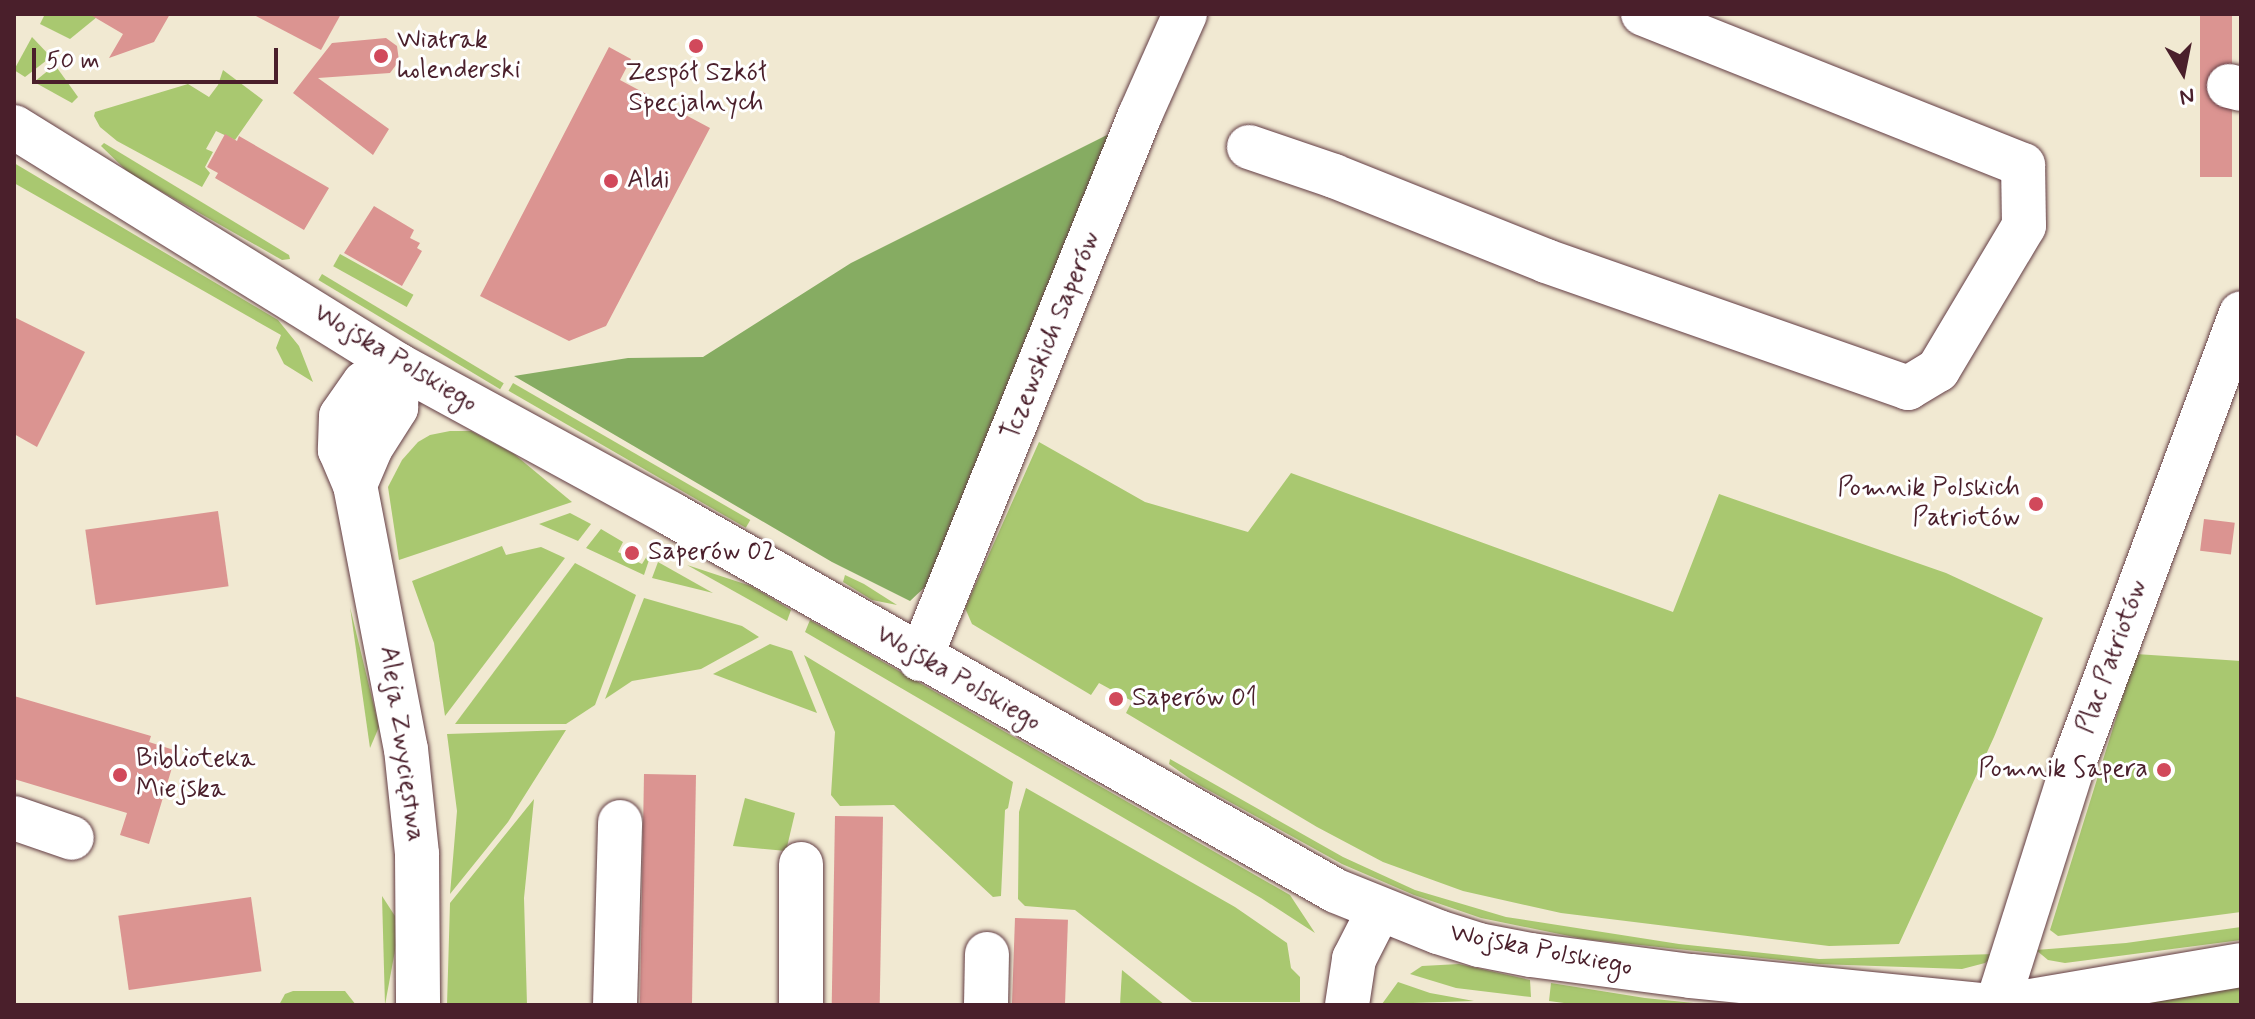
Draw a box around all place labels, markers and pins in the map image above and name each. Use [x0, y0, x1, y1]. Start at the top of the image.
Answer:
place label: Wiatrak holenderski [397, 25, 520, 86]
marker: Zespół Szkół Specjalnych [687, 37, 705, 55]
marker: Wiatrak holenderski [372, 47, 390, 65]
place label: Zespół Szkół Specjalnych [625, 58, 767, 120]
place label: Aldi [627, 165, 670, 197]
marker: Aldi [602, 172, 620, 190]
place label: Pomnik Polskich Patriotów [1840, 473, 2020, 534]
marker: Pomnik Polskich Patriotów [2027, 495, 2045, 513]
place label: Saperów 02 [648, 537, 775, 569]
marker: Saperów 02 [623, 544, 641, 562]
place label: Saperów 01 [1132, 683, 1257, 715]
marker: Saperów 01 [1107, 690, 1125, 708]
place label: Biblioteka Miejska [136, 744, 255, 806]
place label: Pomnik Sapera [1975, 754, 2148, 786]
marker: Pomnik Sapera [2155, 761, 2173, 779]
marker: Biblioteka Miejska [111, 766, 129, 784]

